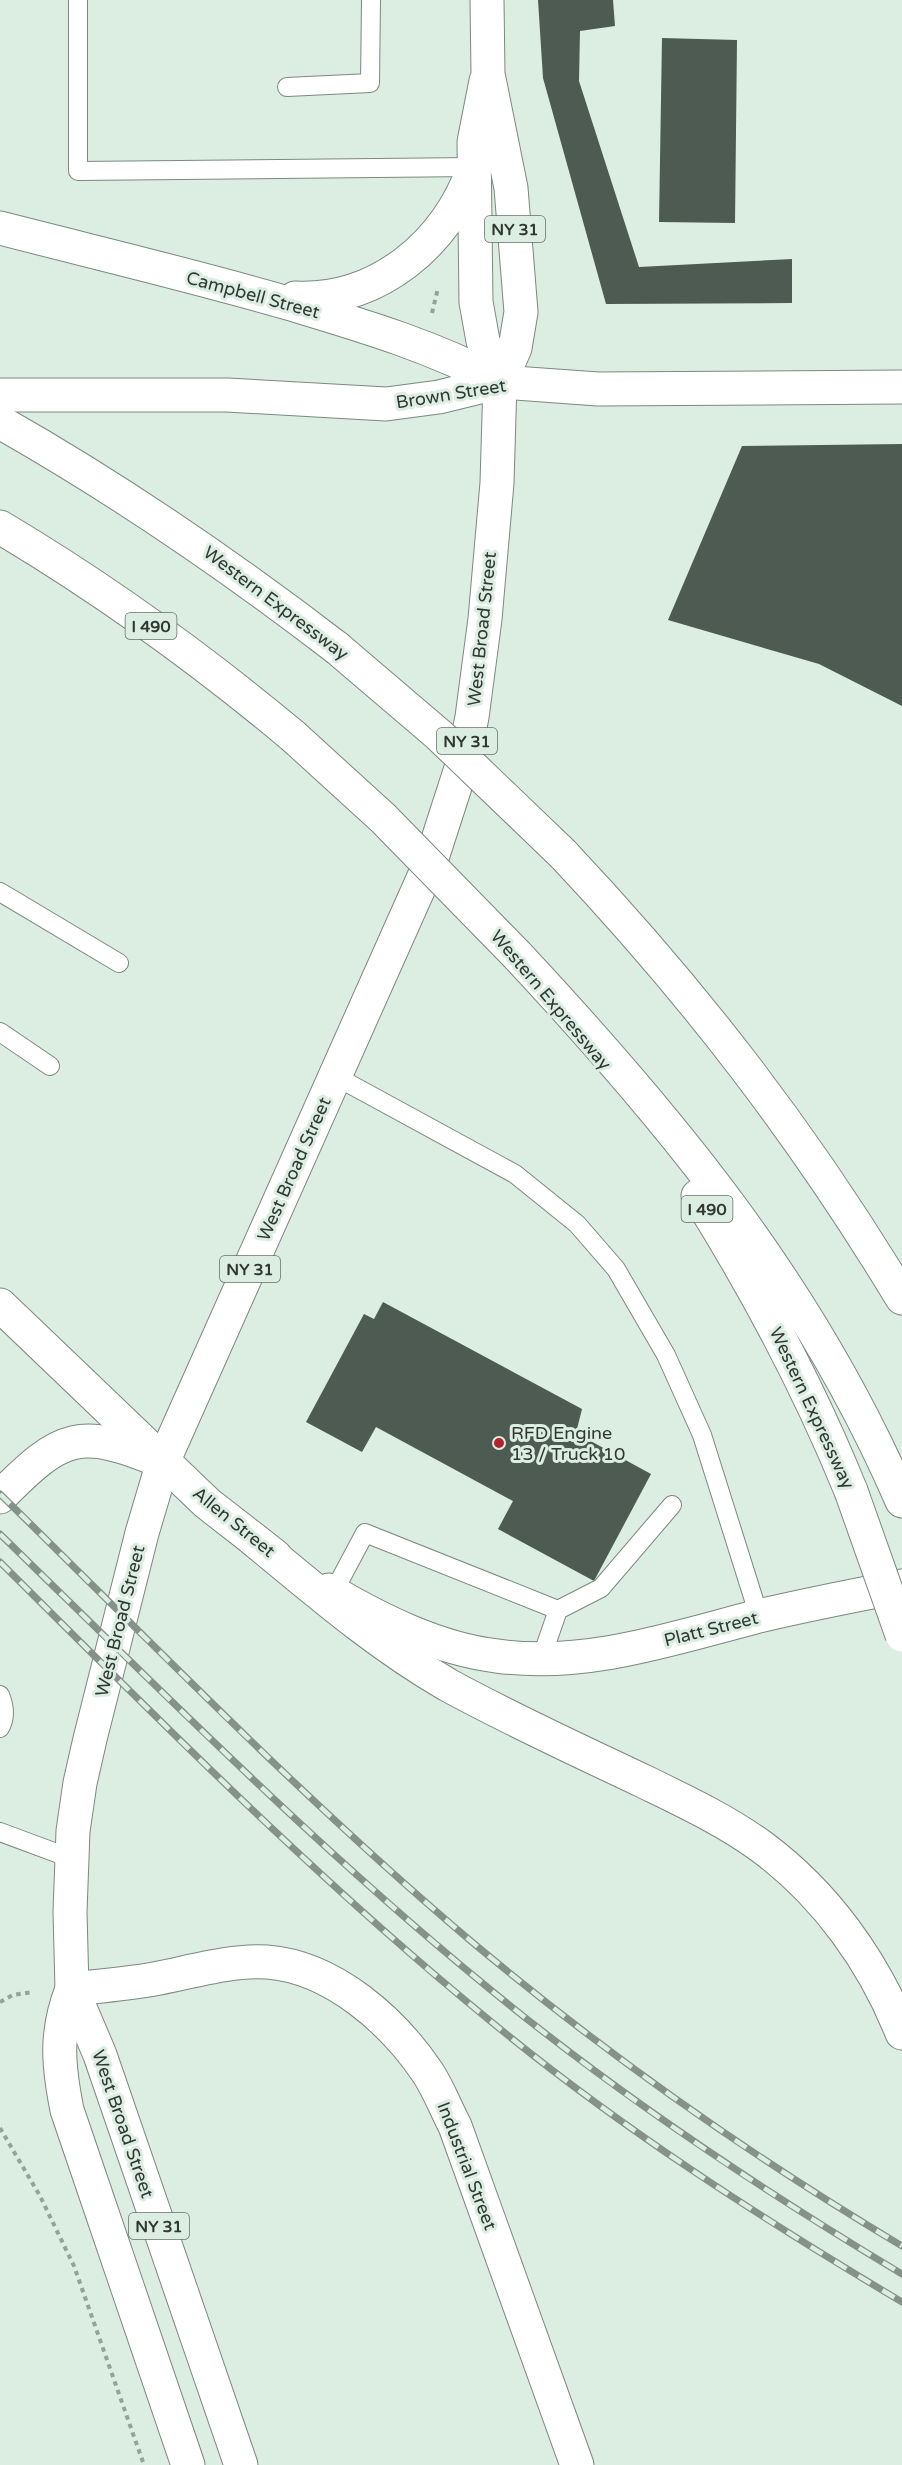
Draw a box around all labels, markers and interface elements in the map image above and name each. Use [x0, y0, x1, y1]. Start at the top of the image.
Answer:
road number: NY 31 [485, 216, 545, 242]
street label: Campbell Street [184, 267, 322, 323]
street label: Brown Street [394, 374, 508, 414]
street label: Western Expressway [199, 541, 353, 665]
street label: West Broad Street [463, 551, 501, 707]
road number: I 490 [126, 613, 176, 639]
road number: NY 31 [437, 728, 497, 754]
street label: Western Expressway [486, 926, 616, 1075]
street label: West Broad Street [252, 1094, 336, 1244]
road number: I 490 [682, 1196, 732, 1222]
road number: NY 31 [220, 1256, 280, 1282]
street label: Western Expressway [765, 1324, 859, 1493]
place label: RFD Engine 13 / Truck 10 [511, 1422, 625, 1465]
marker: RFD Engine 13 / Truck 10 [492, 1436, 506, 1450]
street label: Allen Street [188, 1482, 280, 1562]
street label: West Broad Street [91, 1543, 149, 1699]
street label: Platt Street [662, 1607, 760, 1651]
street label: West Broad Street [87, 2047, 159, 2201]
street label: Industrial Street [432, 2099, 502, 2233]
road number: NY 31 [129, 2213, 189, 2239]

